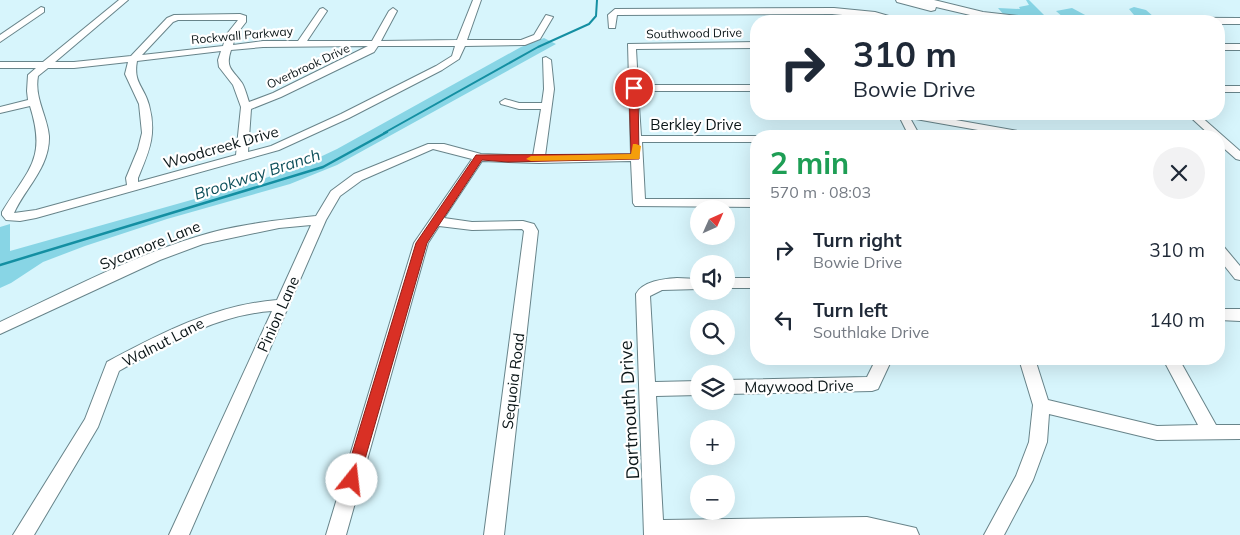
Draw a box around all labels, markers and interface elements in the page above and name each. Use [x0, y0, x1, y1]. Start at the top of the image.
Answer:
street label: Rockwall Parkway [190, 23, 294, 47]
street label: Southwood Drive [646, 25, 742, 41]
text: 310 m [853, 32, 957, 76]
icon: right [770, 35, 835, 100]
street label: Overbrook Drive [264, 40, 352, 92]
pin [613, 67, 655, 109]
icon: arrive [620, 74, 648, 102]
text: Bowie Drive [853, 75, 976, 103]
street label: Berkley Drive [650, 115, 742, 134]
street label: Woodcreek Drive [161, 121, 281, 173]
water label: Brookway Branch [191, 144, 323, 204]
text: 2 min [770, 144, 849, 182]
button: close [1153, 147, 1205, 199]
text: 570 m · 08:03 [770, 182, 871, 202]
north arrow [690, 200, 735, 245]
map controls [690, 200, 735, 520]
street label: Sycamore Lane [97, 216, 203, 274]
text: Turn right [813, 228, 902, 252]
icon: right [770, 236, 798, 264]
text: 310 m [1149, 238, 1205, 262]
text: Bowie Drive [813, 252, 902, 272]
button: sound [690, 255, 735, 300]
street label: Pinion Lane [253, 273, 303, 355]
text: Turn left [813, 298, 888, 322]
icon: left [770, 306, 798, 334]
text: 140 m [1149, 308, 1205, 332]
button: search [690, 310, 735, 355]
street label: Walnut Lane [119, 313, 207, 371]
text: Southlake Drive [813, 322, 929, 342]
street label: Sequoia Road [498, 332, 528, 430]
street label: Dartmouth Drive [614, 340, 644, 480]
button: layers [690, 365, 735, 410]
street label: Maywood Drive [744, 376, 854, 396]
button: + [690, 420, 735, 465]
position arrow [325, 453, 377, 505]
button: − [690, 475, 735, 520]

